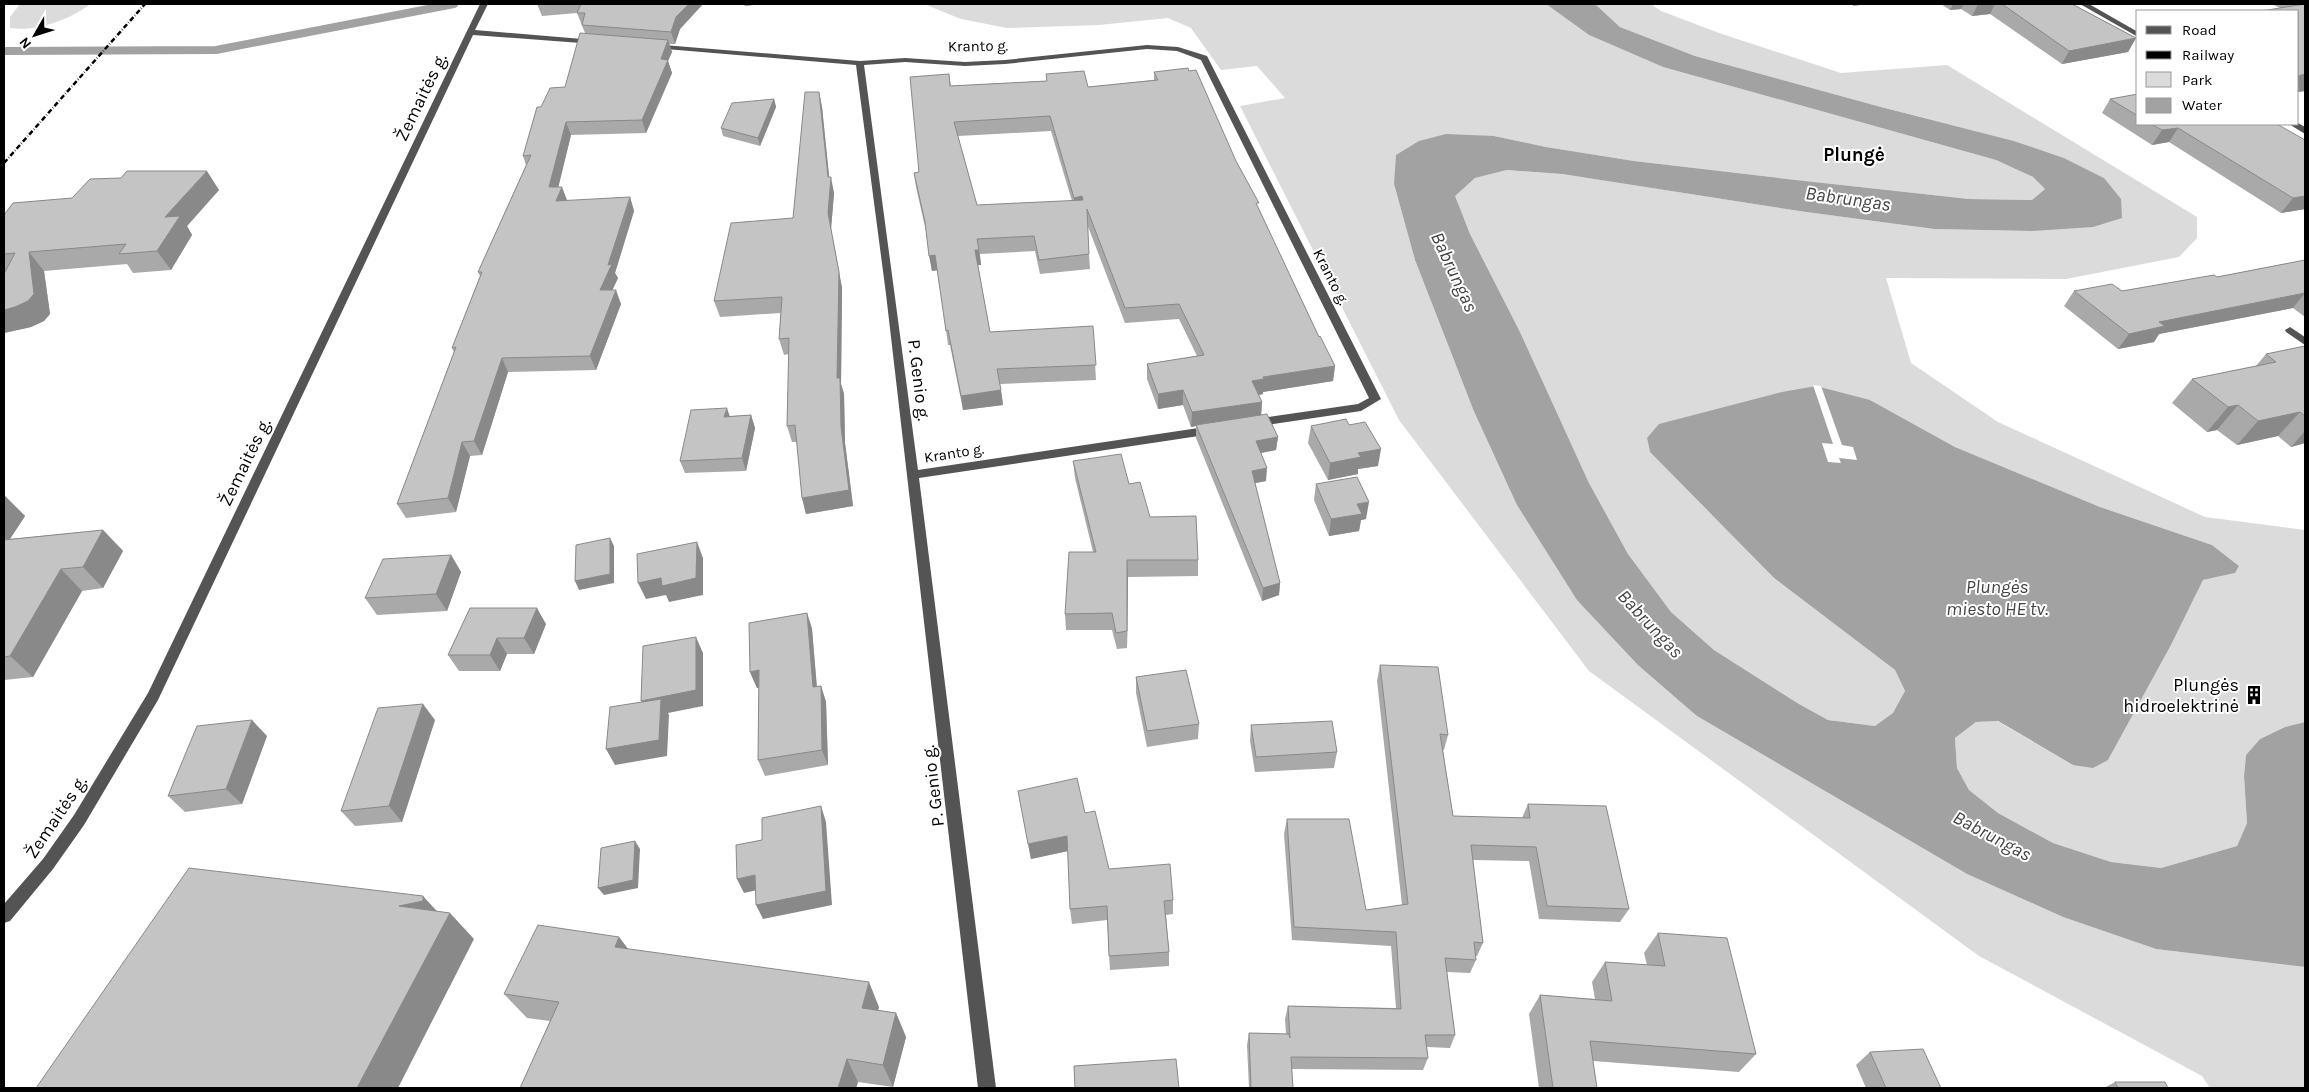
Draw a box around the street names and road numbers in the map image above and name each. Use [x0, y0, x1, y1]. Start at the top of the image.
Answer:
street label: Kranto g. [948, 36, 1009, 56]
street label: Žemaitės g. [390, 49, 452, 145]
street label: Kranto g. [1309, 246, 1353, 308]
street label: P. Genio g. [903, 338, 935, 422]
street label: Žemaitės g. [214, 414, 276, 510]
street label: Kranto g. [923, 439, 986, 467]
street label: P. Genio g. [917, 744, 949, 828]
street label: Žemaitės g. [20, 771, 92, 863]

